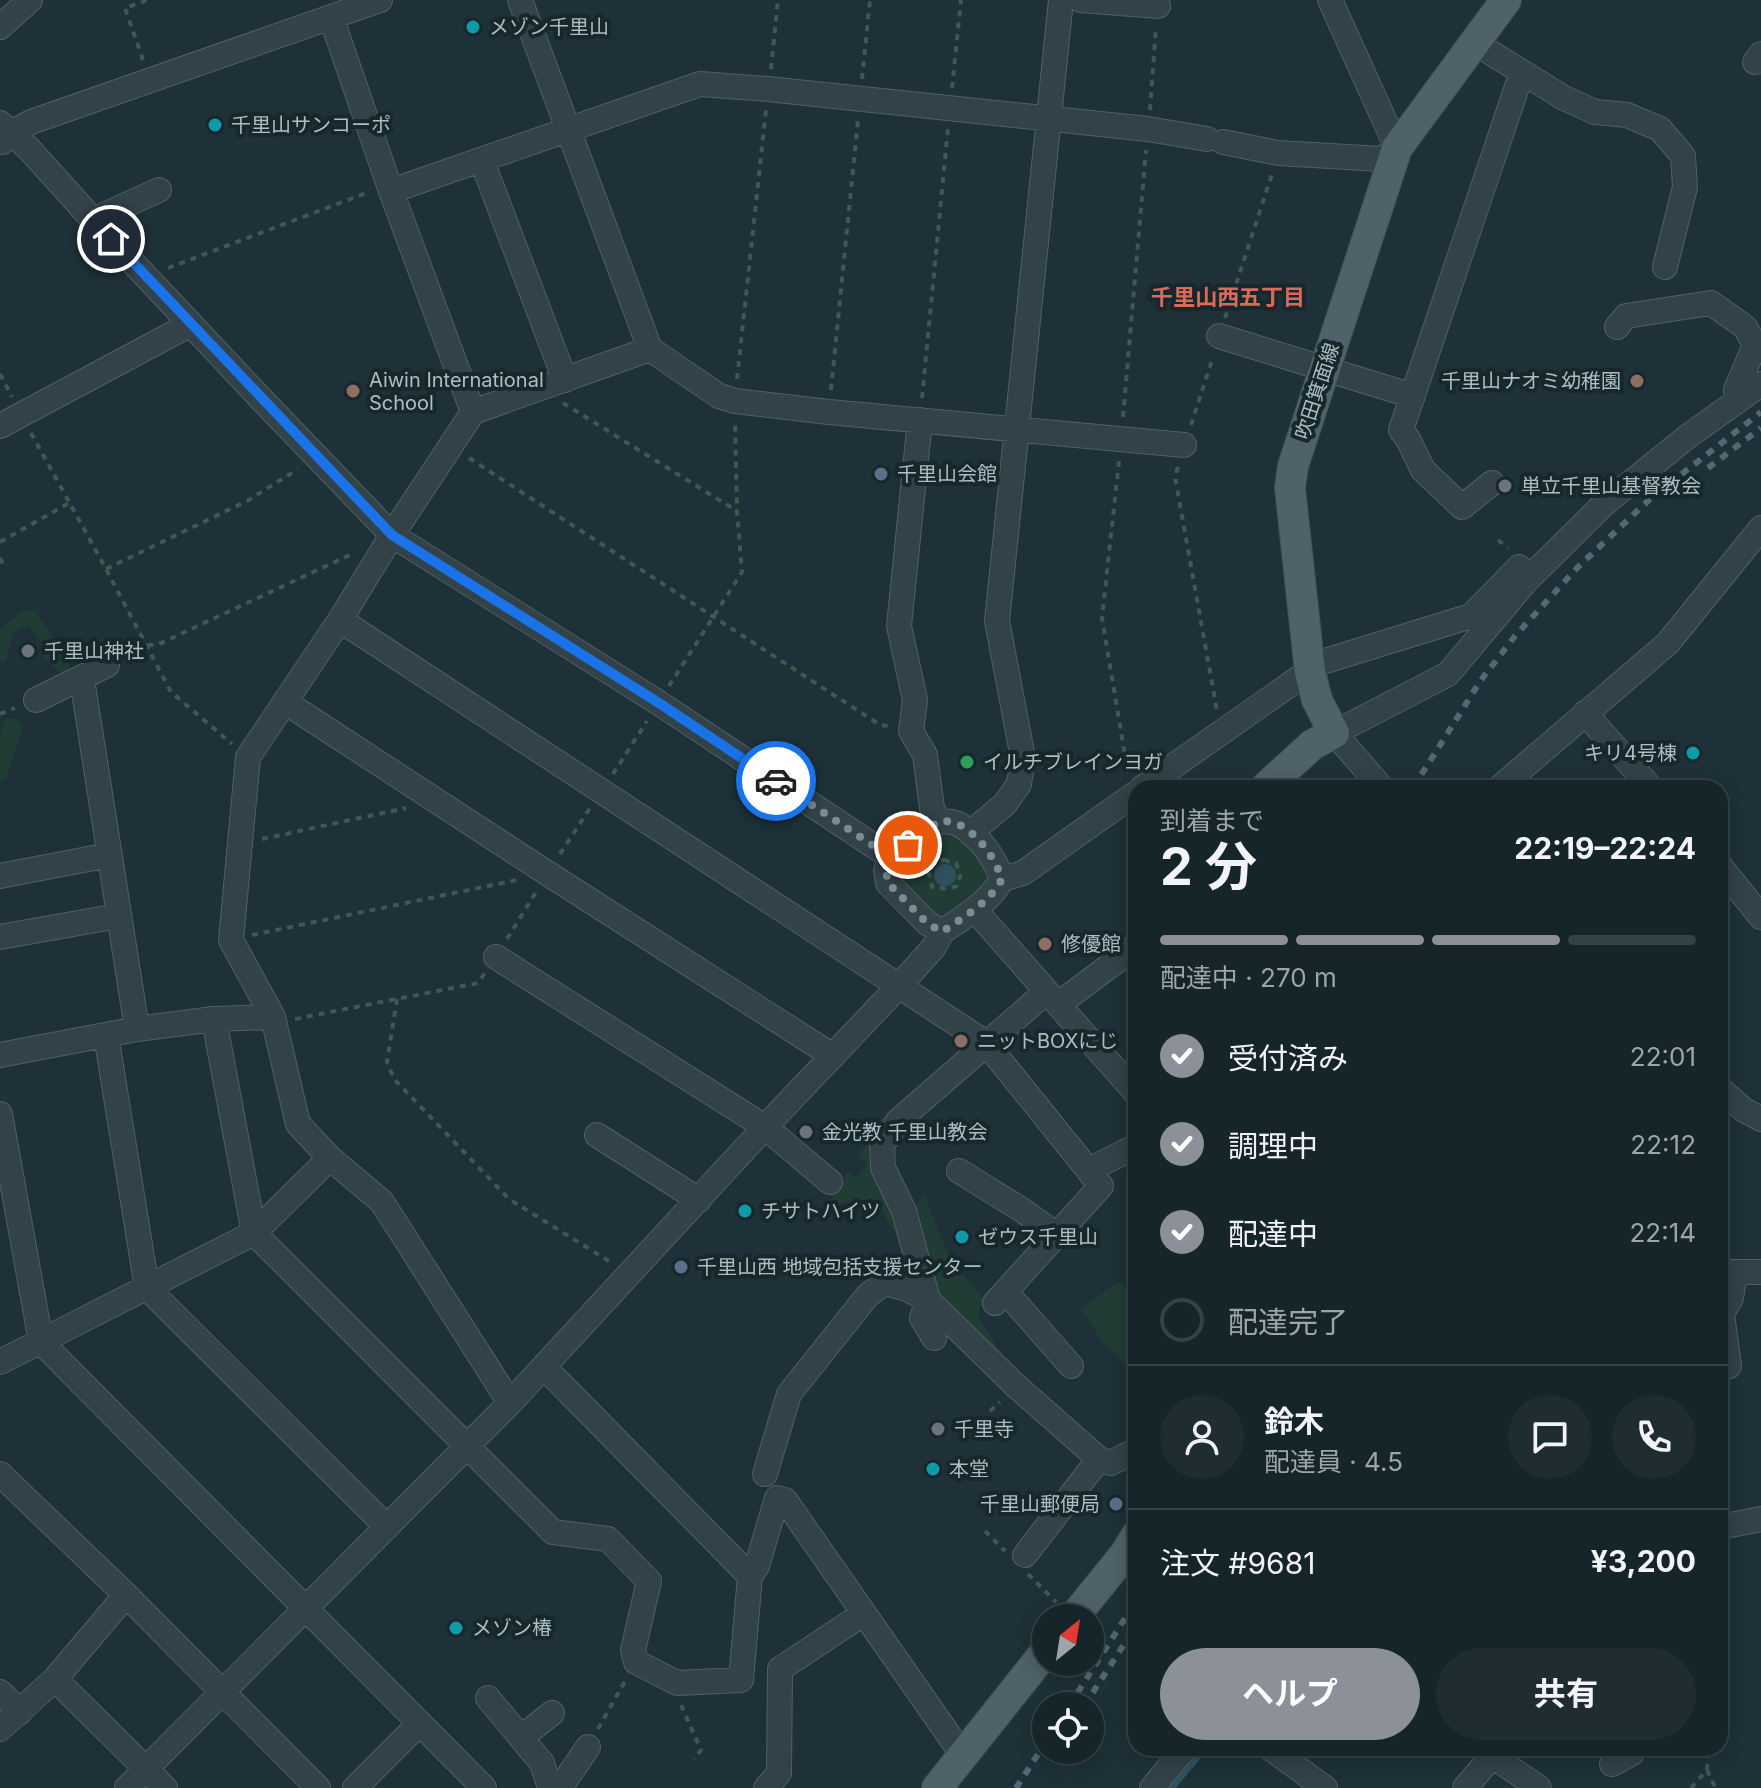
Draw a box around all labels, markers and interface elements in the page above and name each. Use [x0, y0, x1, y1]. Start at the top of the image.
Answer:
place label: メゾン千里山 [489, 15, 609, 39]
marker: メゾン千里山 [464, 18, 482, 36]
place label: 千里山サンコーポ [231, 113, 391, 137]
marker: 千里山サンコーポ [206, 116, 224, 134]
pin [77, 205, 145, 273]
icon: home [89, 217, 133, 261]
district label: 千里山西五丁目 [1151, 284, 1305, 310]
street label: 吹田箕面線 [1290, 340, 1344, 442]
place label: Aiwin International School [369, 368, 544, 415]
place label: 千里山ナオミ幼稚園 [1441, 369, 1621, 393]
marker: 千里山ナオミ幼稚園 [1628, 372, 1646, 390]
marker: Aiwin International School [344, 382, 362, 400]
place label: 千里山会館 [897, 462, 997, 486]
marker: 千里山会館 [872, 465, 890, 483]
place label: 単立千里山基督教会 [1521, 474, 1701, 498]
marker: 単立千里山基督教会 [1496, 477, 1514, 495]
place label: 千里山神社 [44, 639, 144, 663]
marker: 千里山神社 [19, 642, 37, 660]
courier [736, 741, 816, 821]
place label: キリ4号棟 [1584, 741, 1677, 765]
marker: キリ4号棟 [1684, 744, 1702, 762]
place label: イルチブレインヨガ [983, 750, 1163, 774]
marker: イルチブレインヨガ [958, 753, 976, 771]
icon: car [754, 759, 798, 803]
text: 到着まで [1160, 805, 1264, 836]
pin [874, 811, 942, 879]
icon: bag [886, 823, 930, 867]
text: 22:19–22:24 [1514, 830, 1696, 866]
text: 2 分 [1160, 835, 1257, 898]
place label: 修優館 [1061, 932, 1121, 956]
marker: 修優館 [1036, 935, 1054, 953]
text: 配達中 · 270 m [1160, 962, 1337, 993]
place label: ニットBOXにじ [977, 1029, 1118, 1053]
marker: ニットBOXにじ [952, 1032, 970, 1050]
icon: check [1160, 1034, 1204, 1078]
text: 受付済み [1228, 1040, 1348, 1076]
text: 22:01 [1630, 1041, 1696, 1072]
place label: 金光教 千里山教会 [822, 1120, 988, 1144]
icon: check [1160, 1122, 1204, 1166]
marker: 金光教 千里山教会 [797, 1123, 815, 1141]
text: 調理中 [1228, 1128, 1318, 1164]
text: 22:12 [1630, 1129, 1696, 1160]
place label: チサトハイツ [761, 1199, 881, 1223]
marker: チサトハイツ [736, 1202, 754, 1220]
icon: check [1160, 1210, 1204, 1254]
text: 配達中 [1228, 1216, 1318, 1252]
text: 22:14 [1629, 1217, 1696, 1248]
place label: ゼウス千里山 [978, 1225, 1098, 1249]
marker: ゼウス千里山 [953, 1228, 971, 1246]
place label: 千里山西 地域包括支援センター [697, 1255, 983, 1279]
marker: 千里山西 地域包括支援センター [672, 1258, 690, 1276]
text: 配達完了 [1228, 1304, 1348, 1340]
button: person [1160, 1395, 1244, 1479]
button: chat [1508, 1395, 1592, 1479]
button: phone [1612, 1395, 1696, 1479]
text: 鈴木 [1264, 1403, 1324, 1439]
place label: 千里寺 [954, 1417, 1014, 1441]
marker: 千里寺 [929, 1420, 947, 1438]
text: 配達員 · 4.5 [1264, 1446, 1403, 1477]
place label: 本堂 [949, 1457, 989, 1481]
marker: 本堂 [924, 1460, 942, 1478]
place label: 千里山郵便局 [980, 1492, 1100, 1516]
marker: 千里山郵便局 [1107, 1495, 1125, 1513]
text: ¥3,200 [1591, 1543, 1696, 1579]
text: 注文 #9681 [1160, 1545, 1315, 1581]
north arrow [1032, 1604, 1104, 1676]
map controls [1032, 1604, 1104, 1764]
place label: メゾン椿 [472, 1616, 552, 1640]
marker: メゾン椿 [447, 1619, 465, 1637]
button: ヘルプ [1160, 1648, 1420, 1740]
button: 共有 [1436, 1648, 1696, 1740]
button: locate [1032, 1692, 1104, 1764]

